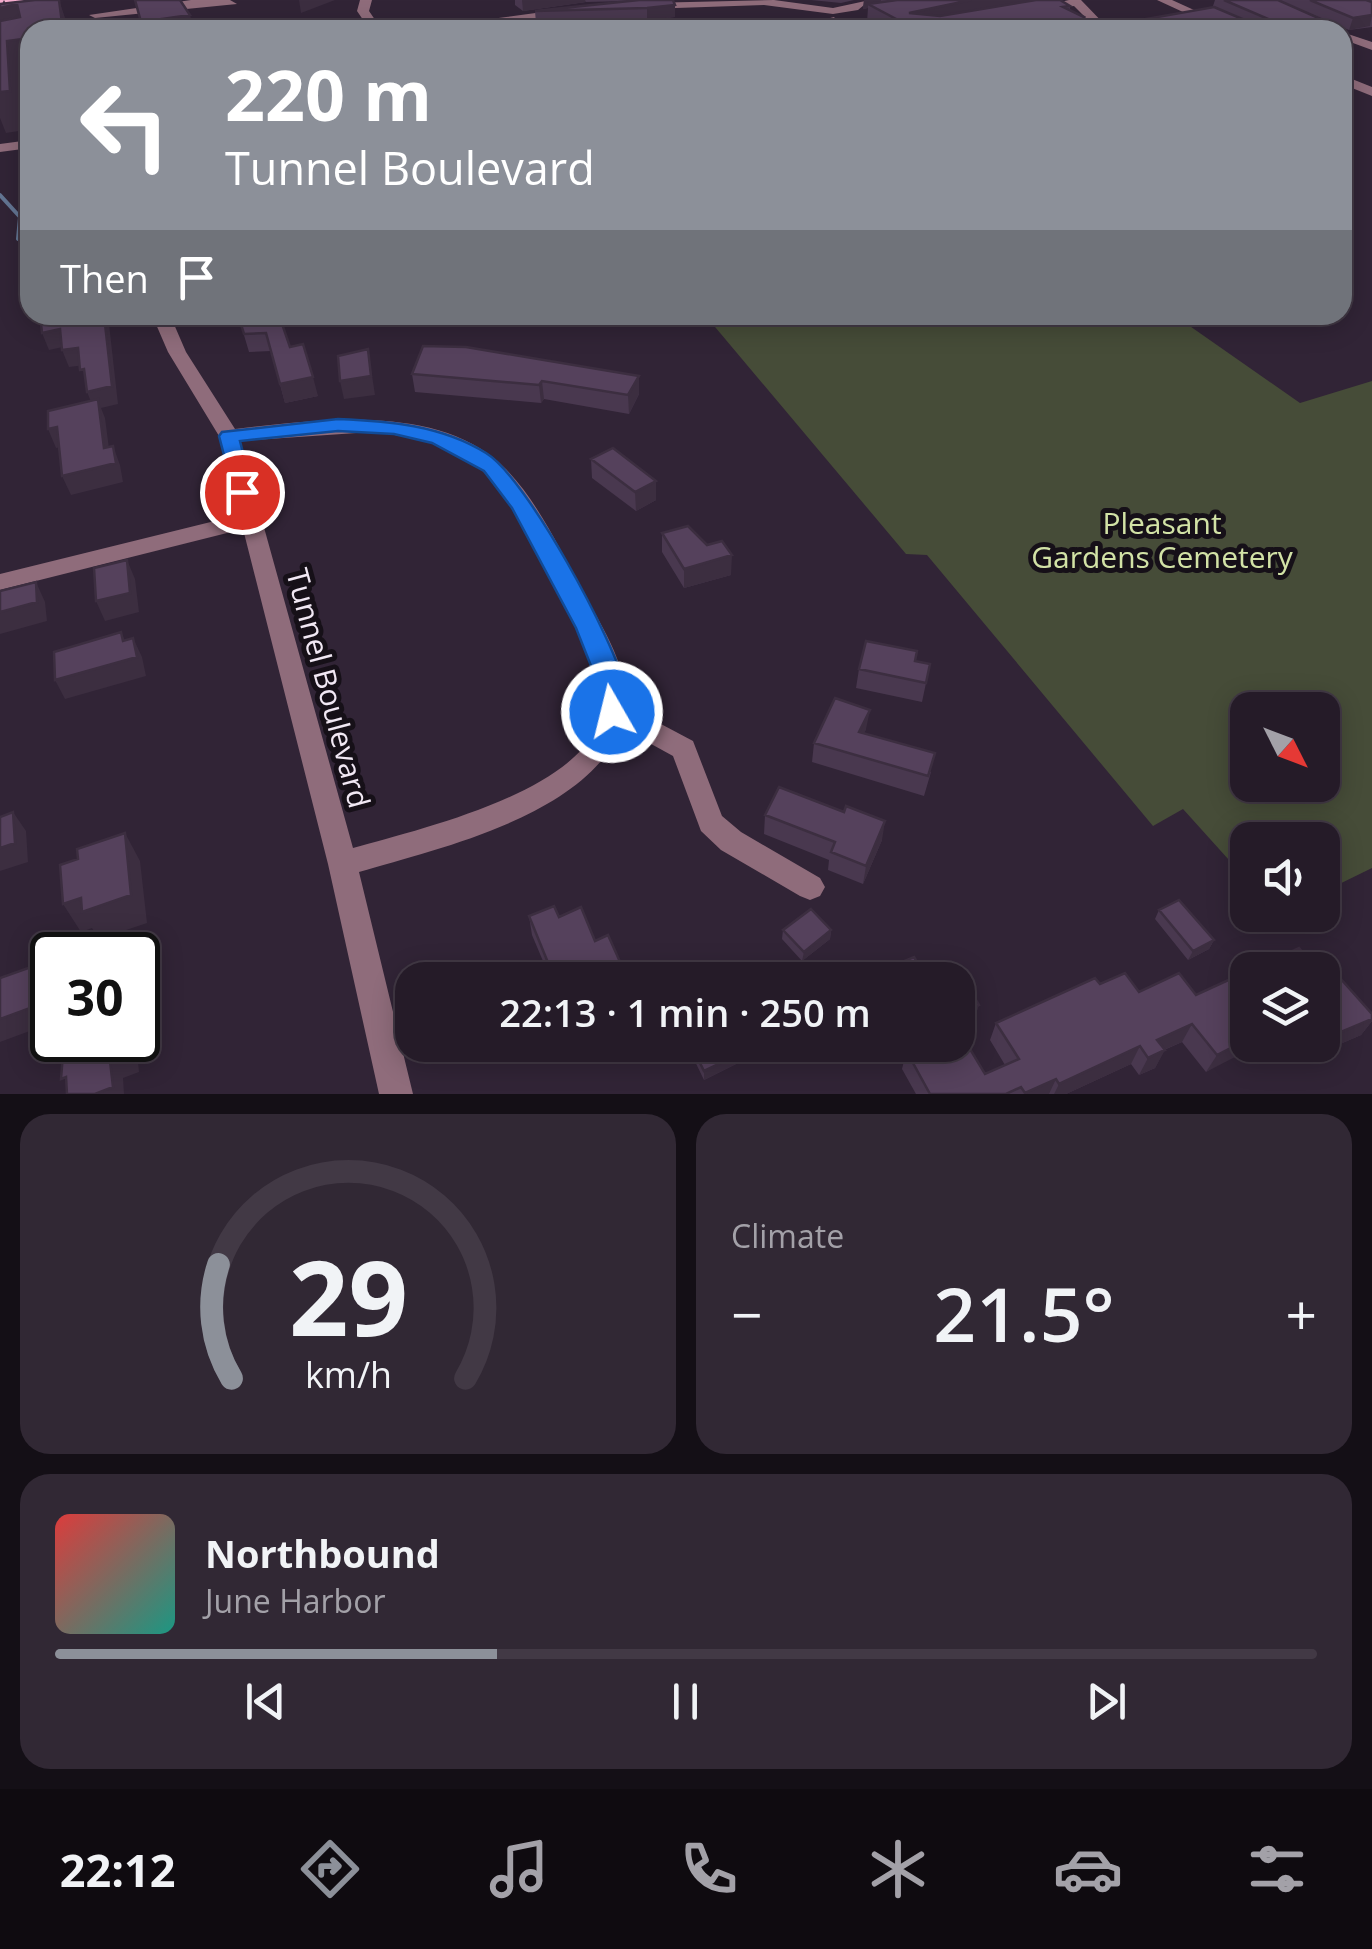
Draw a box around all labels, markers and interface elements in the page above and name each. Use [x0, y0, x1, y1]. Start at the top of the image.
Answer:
text: 220 m [225, 46, 432, 142]
icon: left [60, 60, 190, 190]
text: Tunnel Boulevard [225, 137, 595, 198]
icon: arrive [169, 250, 224, 305]
text: Then [60, 252, 149, 304]
pin [200, 450, 285, 535]
icon: arrive [215, 465, 270, 520]
park label: Pleasant Gardens Cemetery [1031, 502, 1294, 577]
street label: Tunnel Boulevard [277, 564, 381, 812]
position arrow [560, 660, 664, 764]
north arrow [1230, 692, 1340, 802]
map controls [1230, 692, 1340, 1062]
button: sound [1230, 822, 1340, 932]
speed limit sign: 30 [30, 932, 160, 1062]
button: layers [1230, 952, 1340, 1062]
text: 22:13 · 1 min · 250 m [499, 986, 871, 1038]
text: Climate [731, 1214, 844, 1257]
text: 29 [289, 1225, 407, 1366]
text: 21.5° [933, 1262, 1115, 1364]
text: − [731, 1276, 762, 1351]
text: + [1286, 1276, 1317, 1351]
text: km/h [305, 1350, 391, 1398]
text: Northbound [205, 1527, 440, 1579]
text: June Harbor [205, 1579, 385, 1622]
icon: previous [238, 1674, 293, 1729]
icon: pause [658, 1674, 713, 1729]
icon: next [1079, 1674, 1134, 1729]
icon: directions [295, 1834, 365, 1904]
icon: music [484, 1834, 554, 1904]
icon: phone [674, 1834, 744, 1904]
icon: climate [863, 1834, 933, 1904]
icon: car [1053, 1834, 1123, 1904]
icon: filters [1242, 1834, 1312, 1904]
text: 22:12 [60, 1839, 175, 1900]

